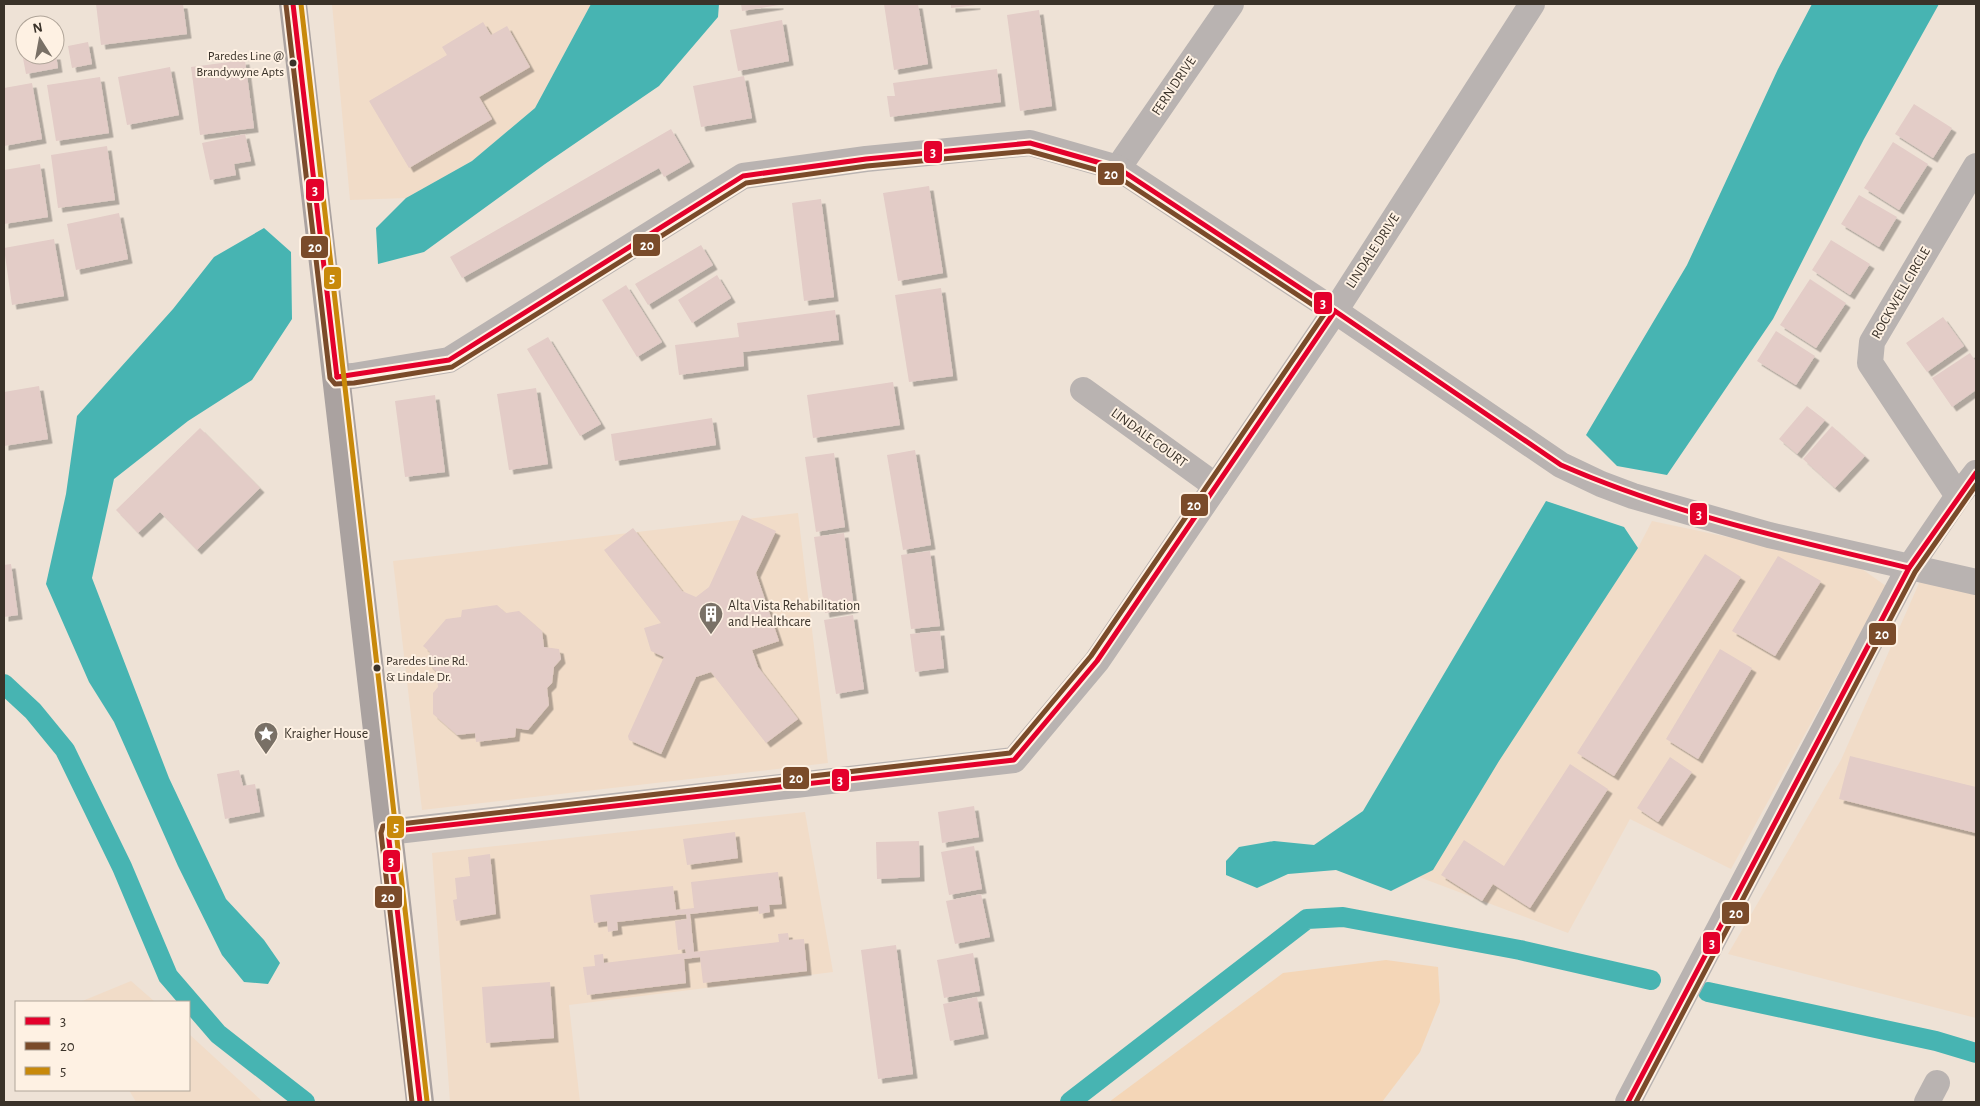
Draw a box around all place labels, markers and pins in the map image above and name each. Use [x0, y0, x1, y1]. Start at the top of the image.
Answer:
place label: Paredes Line @ Brandywyne Apts [196, 50, 284, 79]
marker: Paredes Line @ Brandywyne Apts [288, 58, 298, 68]
place label: Alta Vista Rehabilitation and Healthcare [728, 599, 860, 629]
building icon: Alta Vista Rehabilitation and Healthcare [698, 601, 724, 635]
place label: Paredes Line Rd. & Lindale Dr. [386, 655, 468, 684]
marker: Paredes Line Rd. & Lindale Dr. [372, 663, 382, 673]
place icon: Kraigher House [253, 721, 279, 755]
place label: Kraigher House [284, 727, 368, 741]

